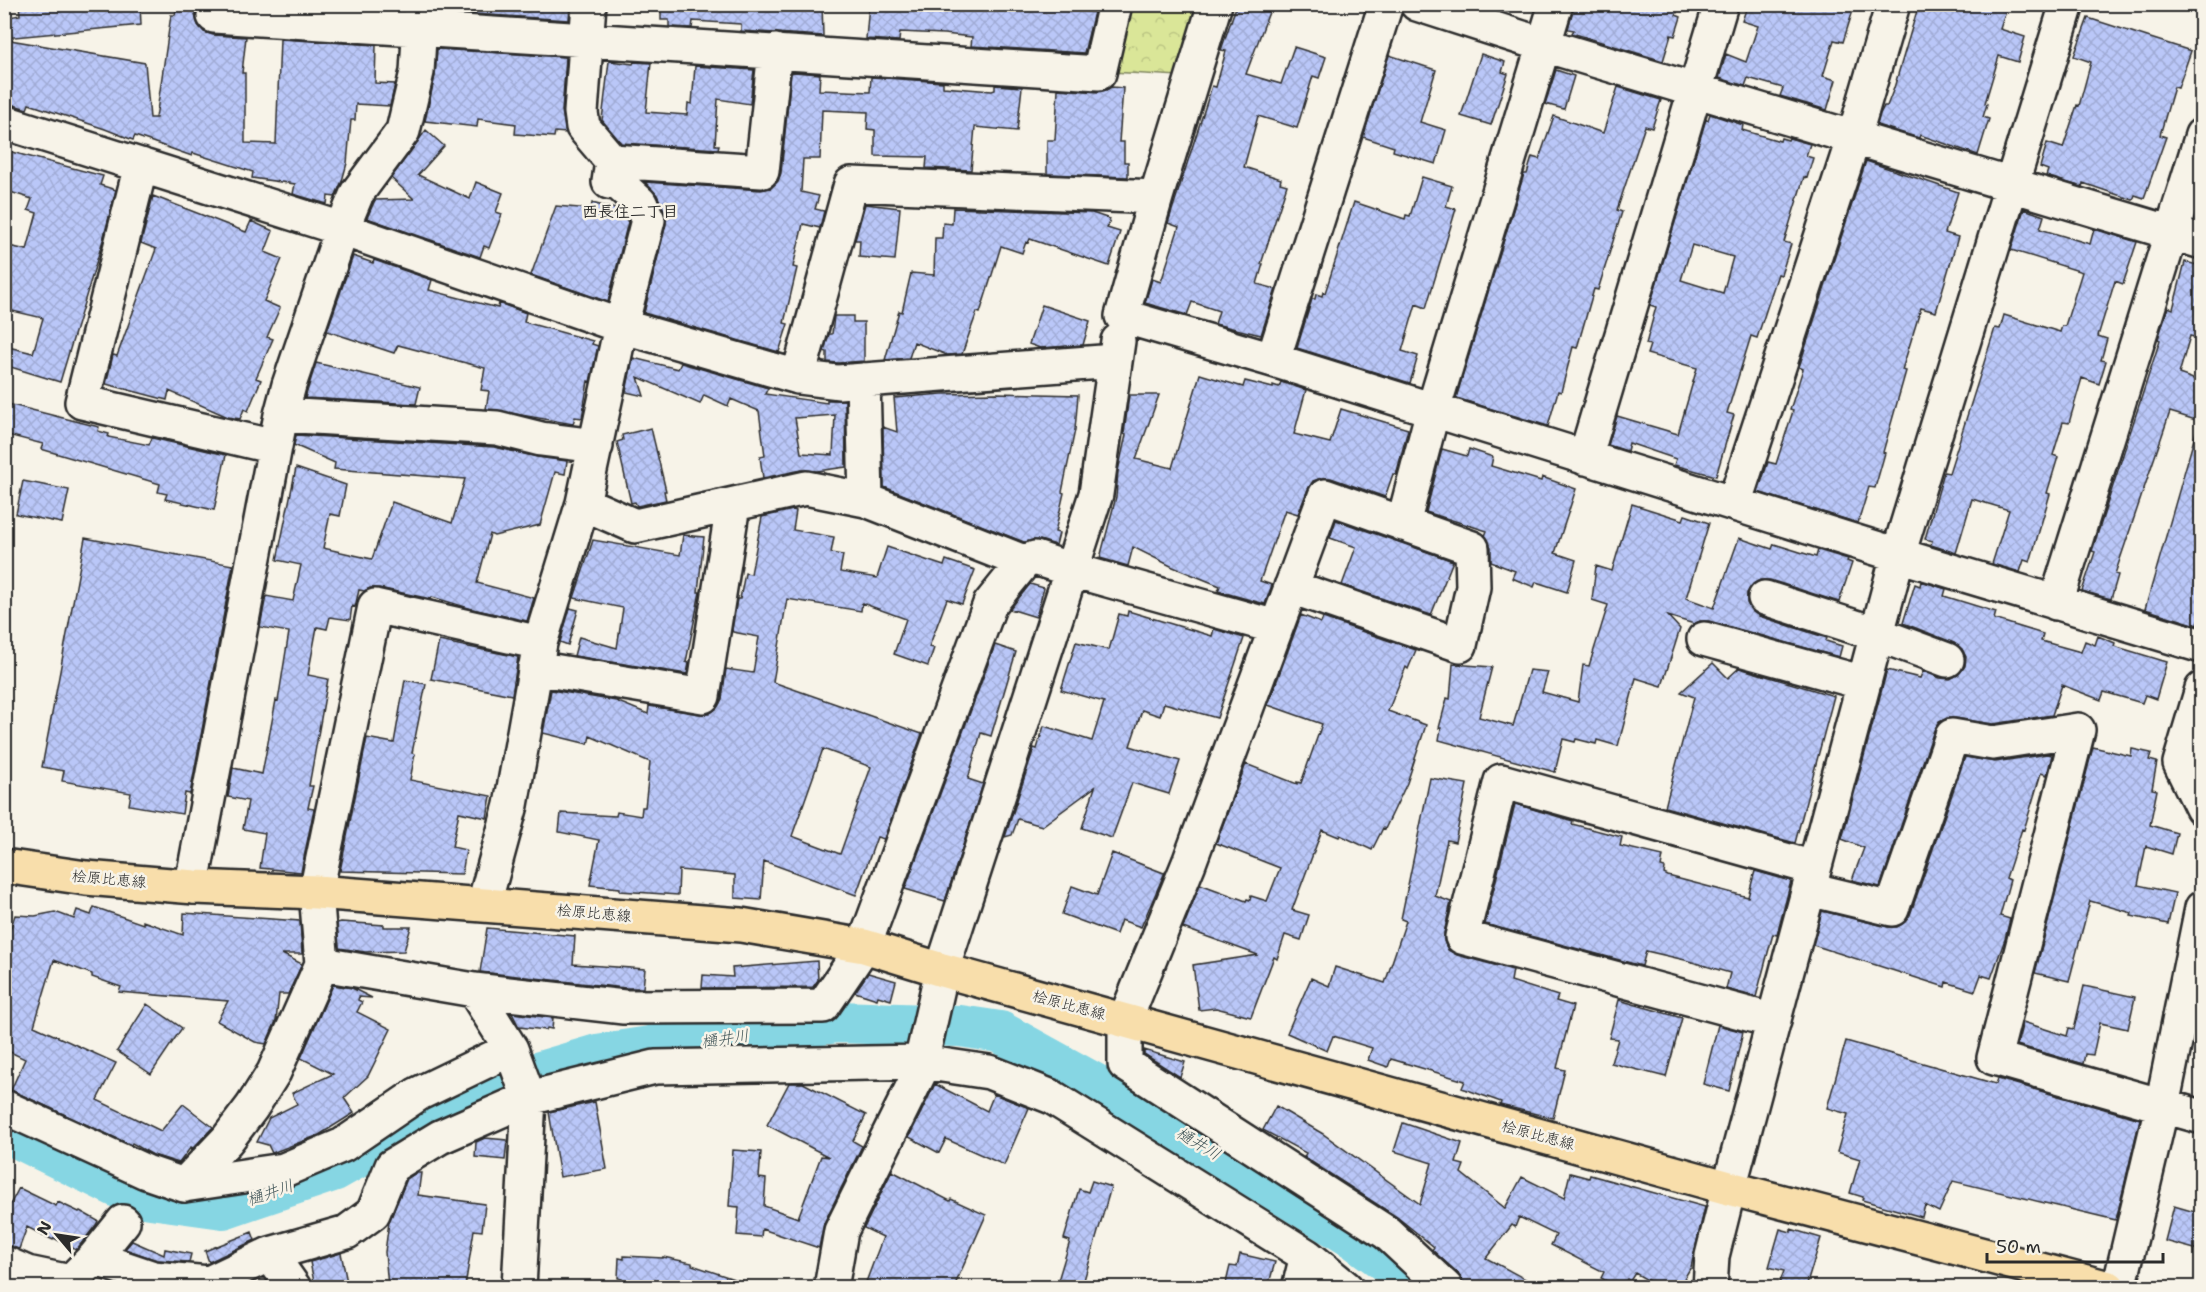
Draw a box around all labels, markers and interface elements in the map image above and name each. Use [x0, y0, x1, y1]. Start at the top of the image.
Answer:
district label: 西長住二丁目 [582, 201, 678, 222]
street label: 桧原比恵線 [71, 866, 147, 892]
street label: 桧原比恵線 [556, 900, 632, 926]
street label: 桧原比恵線 [1030, 986, 1108, 1024]
water label: 樋井川 [700, 1025, 750, 1052]
street label: 桧原比恵線 [1499, 1116, 1577, 1154]
water label: 樋井川 [1173, 1122, 1225, 1165]
water label: 樋井川 [244, 1175, 296, 1210]
north arrow [27, 1205, 87, 1265]
text: N [32, 1217, 57, 1239]
scale bar [1987, 1226, 2162, 1264]
text: 50 m [1996, 1235, 2041, 1259]

